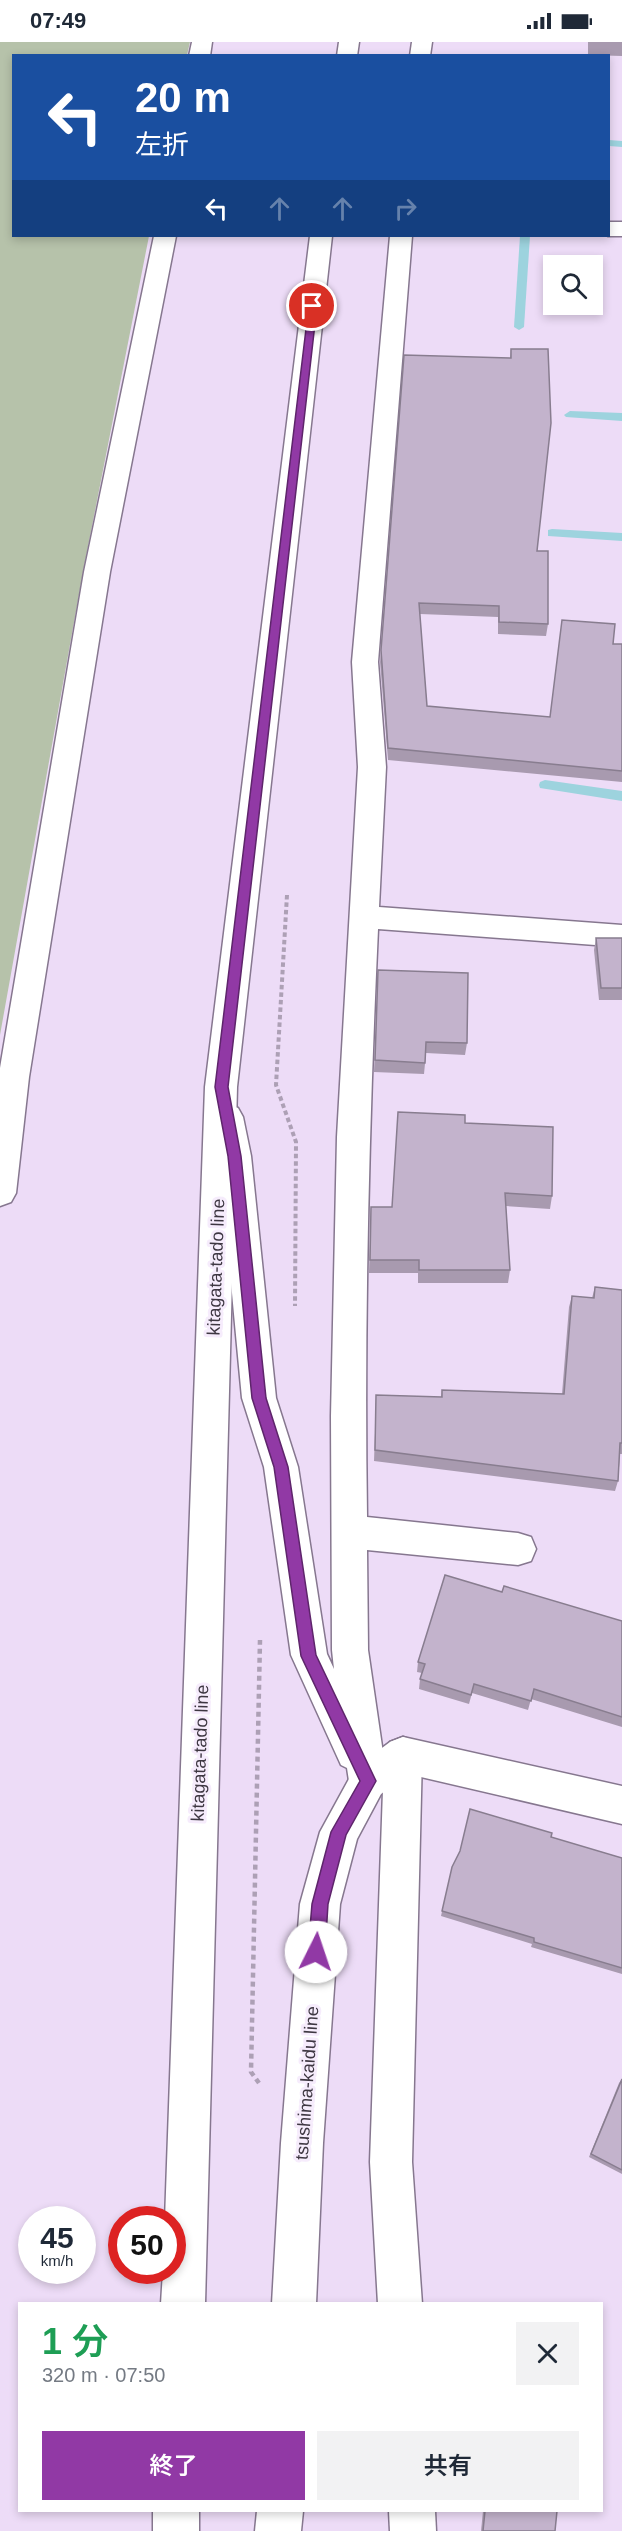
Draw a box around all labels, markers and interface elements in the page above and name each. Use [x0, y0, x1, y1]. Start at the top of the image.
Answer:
text: 07:49 [30, 8, 86, 33]
text: 20 m [135, 74, 231, 121]
icon: left [36, 78, 114, 156]
text: 左折 [135, 130, 189, 160]
icon: left [200, 192, 233, 225]
icon: ahead [263, 192, 296, 225]
icon: ahead [326, 192, 359, 225]
icon: right [389, 192, 422, 225]
map controls [543, 255, 603, 315]
button: search [543, 255, 603, 315]
pin [286, 280, 337, 331]
icon: arrive [295, 289, 328, 322]
street label: kitagata-tado line [204, 1198, 228, 1336]
street label: kitagata-tado line [188, 1684, 212, 1822]
position arrow [284, 1920, 348, 1984]
street label: tsushima-kaidu line [292, 2005, 322, 2161]
speed limit sign: 50 [108, 2206, 186, 2284]
text: 45 [40, 2221, 74, 2254]
text: km/h [41, 2252, 73, 2269]
text: 1 分 [42, 2321, 108, 2362]
button: close [516, 2322, 579, 2385]
text: 320 m · 07:50 [42, 2364, 165, 2386]
button: 終了 [42, 2431, 305, 2500]
button: 共有 [317, 2431, 579, 2500]

